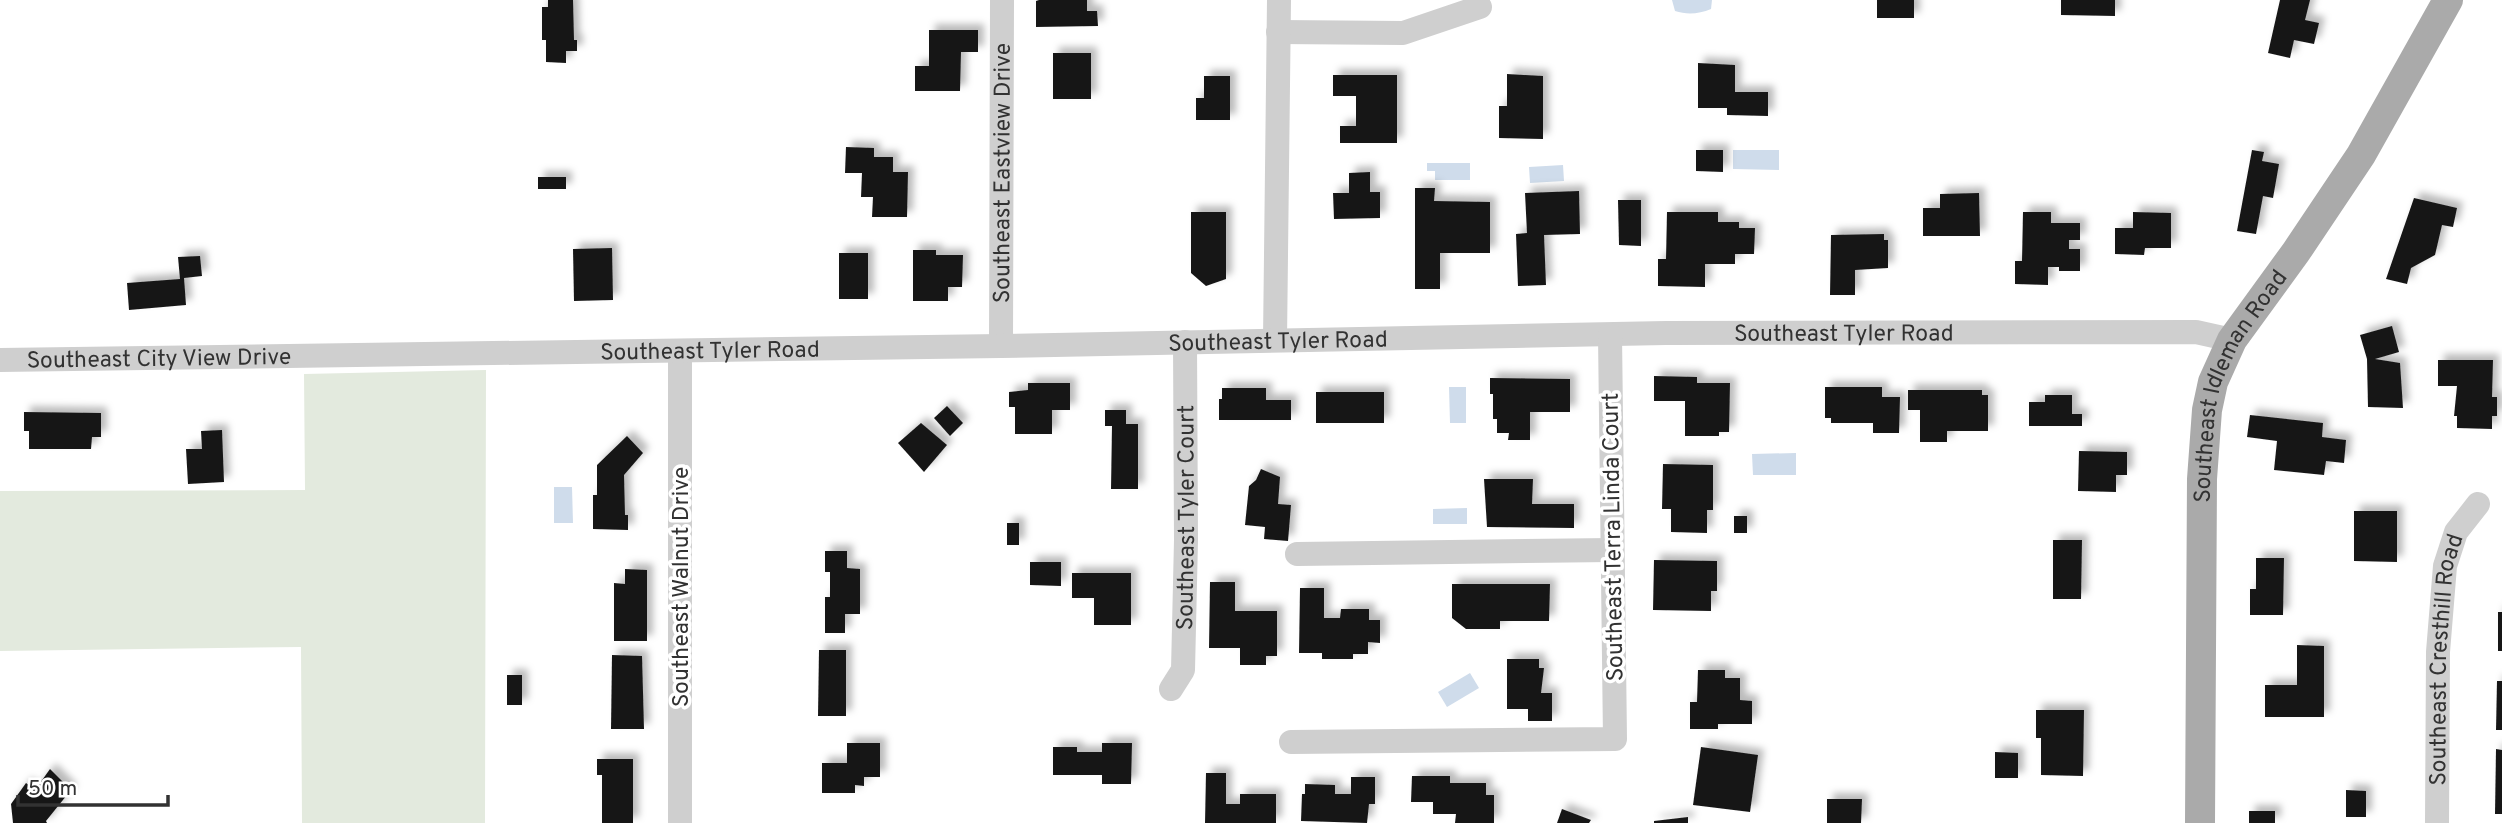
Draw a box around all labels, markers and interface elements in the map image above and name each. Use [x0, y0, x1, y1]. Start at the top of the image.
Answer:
street label: Southeast Eastview Drive [989, 43, 1019, 303]
street label: Southeast Idleman Road [2190, 265, 2295, 503]
street label: Southeast Tyler Road [1734, 320, 1954, 350]
street label: Southeast Tyler Road [1168, 326, 1388, 360]
street label: Southeast Tyler Road [600, 337, 820, 369]
street label: Southeast City View Drive [26, 344, 292, 377]
street label: Southeast Terra Linda Court [1597, 392, 1632, 682]
street label: Southeast Tyler Court [1172, 405, 1203, 631]
street label: Southeast Walnut Drive [668, 467, 697, 707]
street label: Southeast Cresthill Road [2425, 530, 2471, 786]
scale bar [18, 764, 168, 808]
text: 50 m [28, 776, 77, 803]

